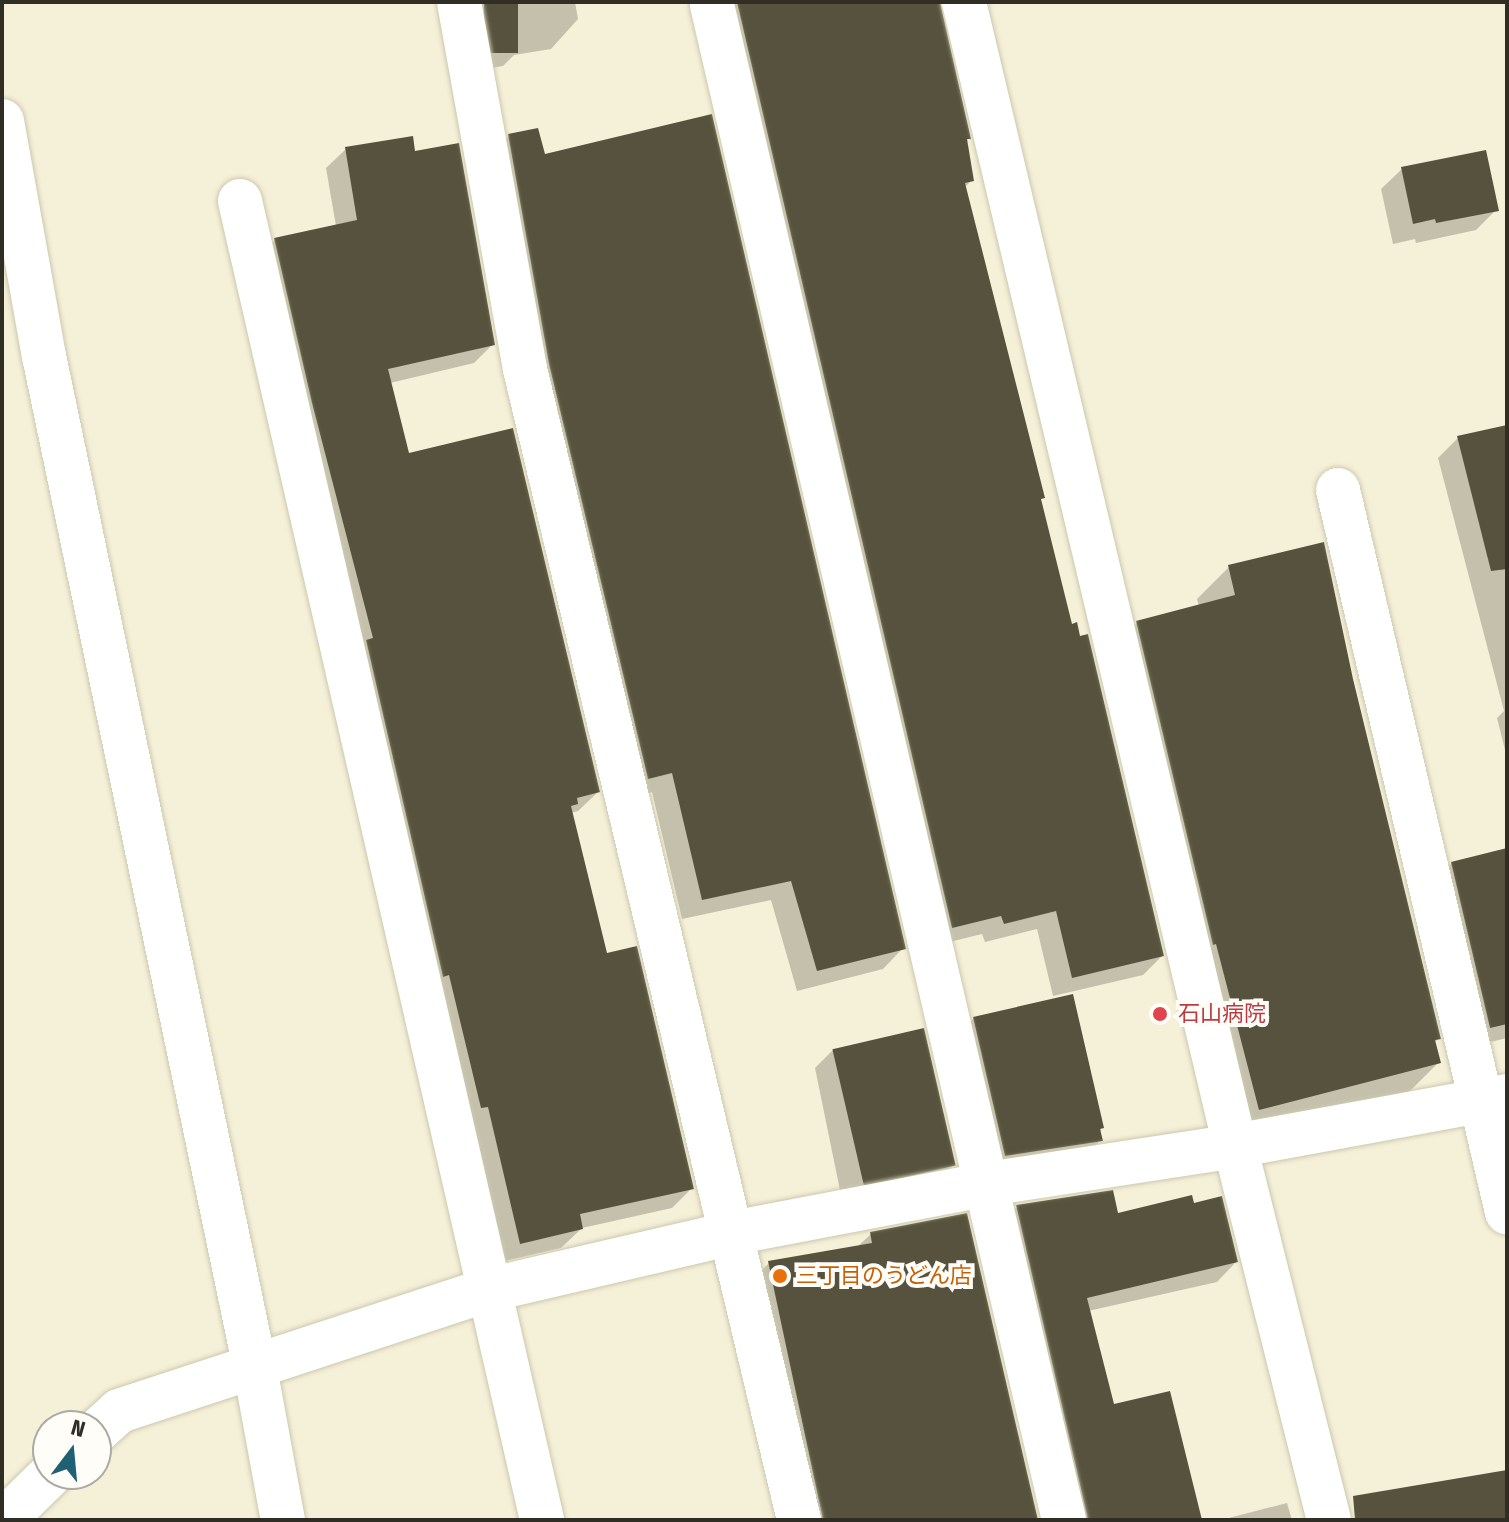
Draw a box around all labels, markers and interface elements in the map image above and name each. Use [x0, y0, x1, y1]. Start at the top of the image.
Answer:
place label: 石山病院 [1178, 1001, 1266, 1027]
marker: 石山病院 [1149, 1003, 1171, 1025]
place label: 三丁目のうどん店 [796, 1263, 972, 1289]
marker: 三丁目のうどん店 [771, 1267, 789, 1285]
north arrow [32, 1410, 112, 1490]
text: N [68, 1414, 88, 1443]

